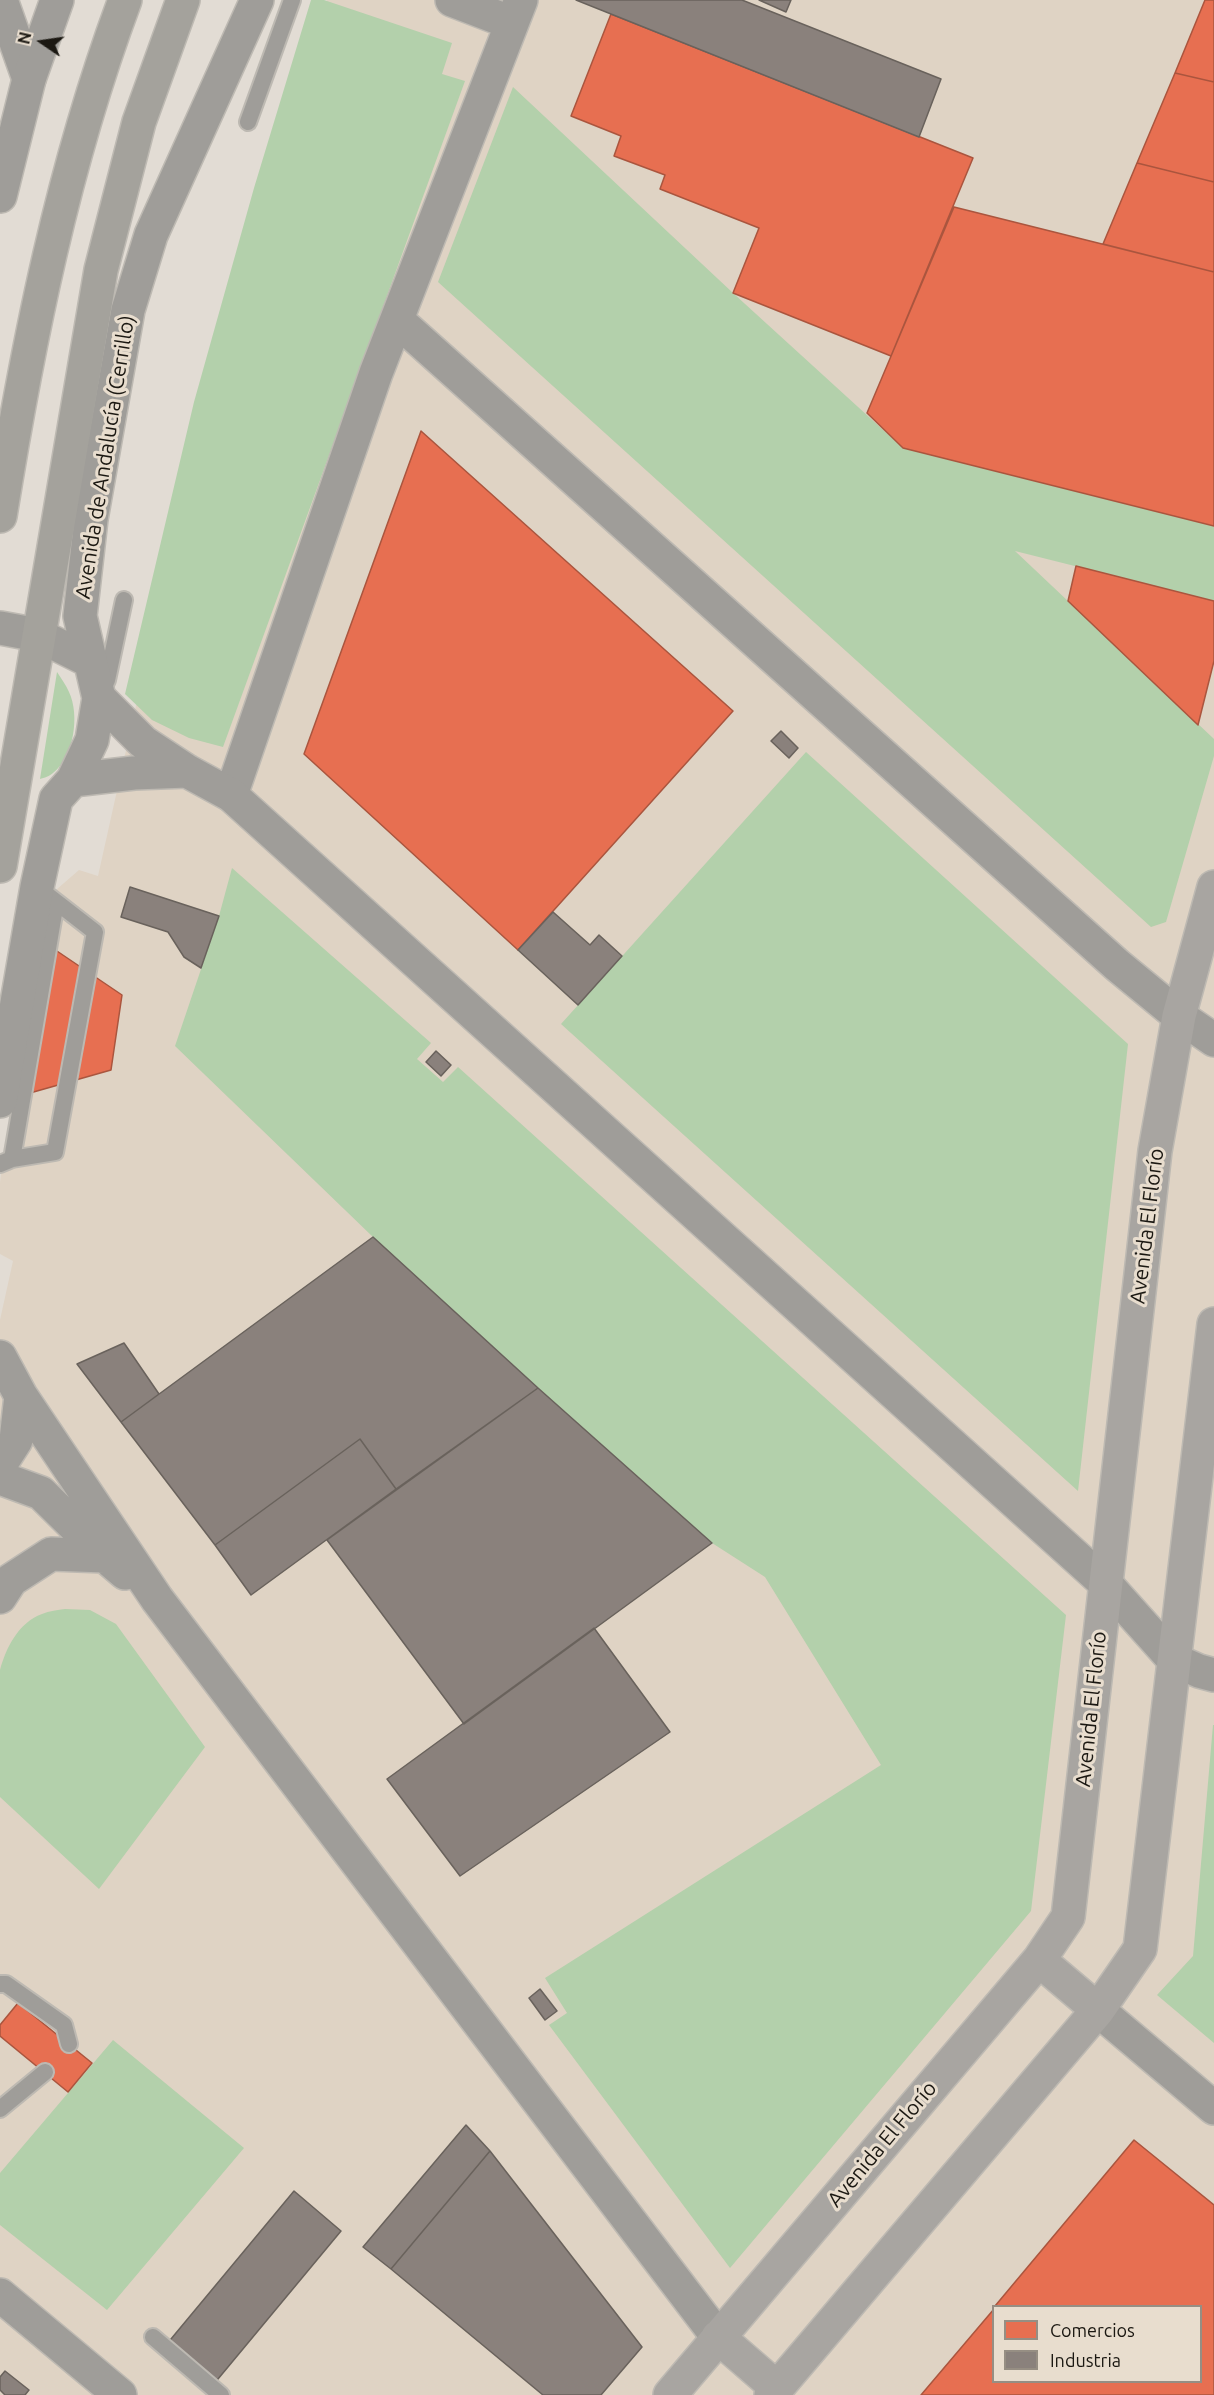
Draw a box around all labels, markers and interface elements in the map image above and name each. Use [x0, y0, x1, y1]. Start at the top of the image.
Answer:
north arrow [12, 12, 72, 72]
text: N [14, 30, 35, 46]
street label: Avenida de Andalucía (Cerrillo) [70, 313, 140, 601]
street label: Avenida El Florío [1125, 1147, 1169, 1305]
street label: Avenida El Florío [1070, 1630, 1112, 1788]
street label: Avenida El Florío [822, 2076, 942, 2212]
legend [992, 2305, 1202, 2383]
text: Comercios [1050, 2320, 1135, 2340]
text: Industria [1050, 2350, 1121, 2370]

